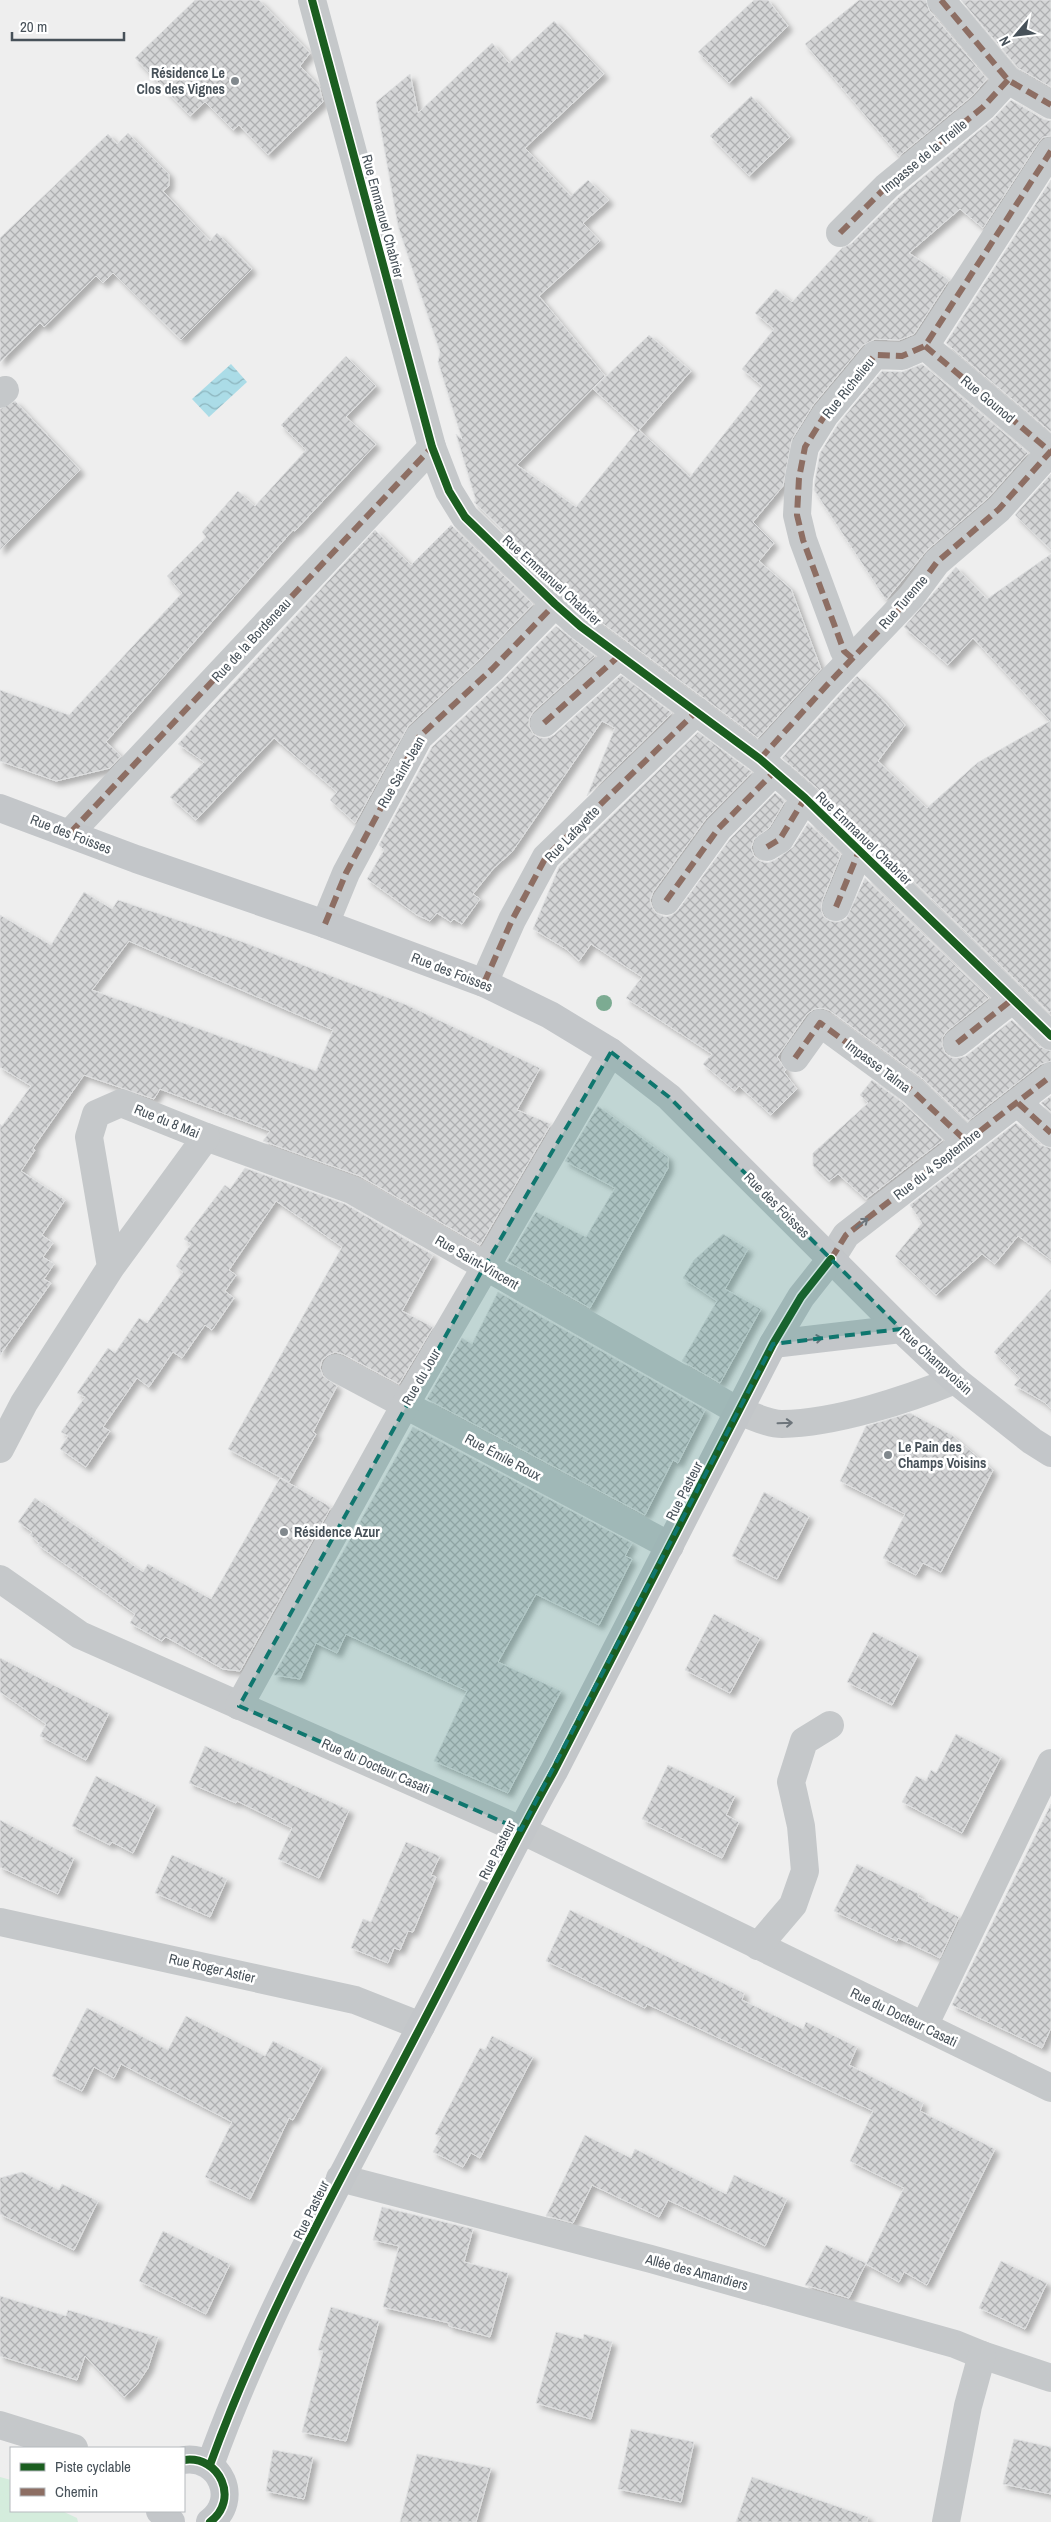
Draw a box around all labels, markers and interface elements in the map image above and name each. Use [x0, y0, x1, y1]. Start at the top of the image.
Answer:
scale bar [12, 10, 125, 42]
north arrow [991, 10, 1041, 60]
text: 20 m [20, 16, 47, 37]
text: N [995, 33, 1014, 49]
place label: Résidence Le Clos des Vignes [137, 64, 225, 98]
marker: Résidence Le Clos des Vignes [229, 75, 241, 87]
street label: Impasse de la Treille [878, 115, 970, 197]
street label: Rue Emmanuel Chabrier [358, 152, 408, 280]
street label: Rue Richelieu [818, 354, 878, 422]
street label: Rue Gounod [957, 371, 1019, 427]
street label: Rue Emmanuel Chabrier [499, 531, 605, 629]
street label: Rue Turenne [875, 571, 931, 633]
street label: Rue de la Bordeneau [207, 594, 295, 686]
street label: Rue Saint-Jean [373, 733, 429, 811]
street label: Rue Emmanuel Chabrier [812, 787, 916, 889]
street label: Rue Lafayette [541, 802, 603, 866]
street label: Rue des Foisses [28, 810, 114, 858]
street label: Rue des Foisses [409, 948, 495, 996]
street label: Impasse Talma [842, 1036, 915, 1097]
street label: Rue du 8 Mai [132, 1100, 202, 1142]
street label: Rue du 4 Septembre [890, 1124, 984, 1204]
street label: Rue des Foisses [740, 1168, 814, 1242]
one-way arrow [855, 1217, 868, 1228]
street label: Rue Saint-Vincent [432, 1231, 522, 1293]
street label: Rue Champvoisin [896, 1324, 976, 1398]
one-way arrow [806, 1334, 822, 1344]
street label: Rue du Jour [398, 1345, 445, 1409]
one-way arrow [776, 1418, 792, 1427]
street label: Rue Émile Roux [462, 1429, 544, 1485]
place label: Le Pain des Champs Voisins [898, 1438, 986, 1472]
marker: Le Pain des Champs Voisins [882, 1449, 894, 1461]
street label: Rue Pasteur [661, 1458, 707, 1524]
place label: Résidence Azur [294, 1523, 380, 1541]
marker: Résidence Azur [278, 1526, 290, 1538]
street label: Rue du Docteur Casati [319, 1734, 433, 1798]
street label: Rue Pasteur [474, 1817, 520, 1883]
street label: Rue Roger Astier [167, 1949, 257, 1987]
street label: Rue du Docteur Casati [848, 1983, 960, 2051]
street label: Rue Pasteur [289, 2177, 333, 2243]
street label: Allée des Amandiers [643, 2249, 750, 2294]
legend [10, 2447, 185, 2512]
text: Piste cyclable [55, 2456, 131, 2477]
text: Chemin [55, 2481, 98, 2502]

